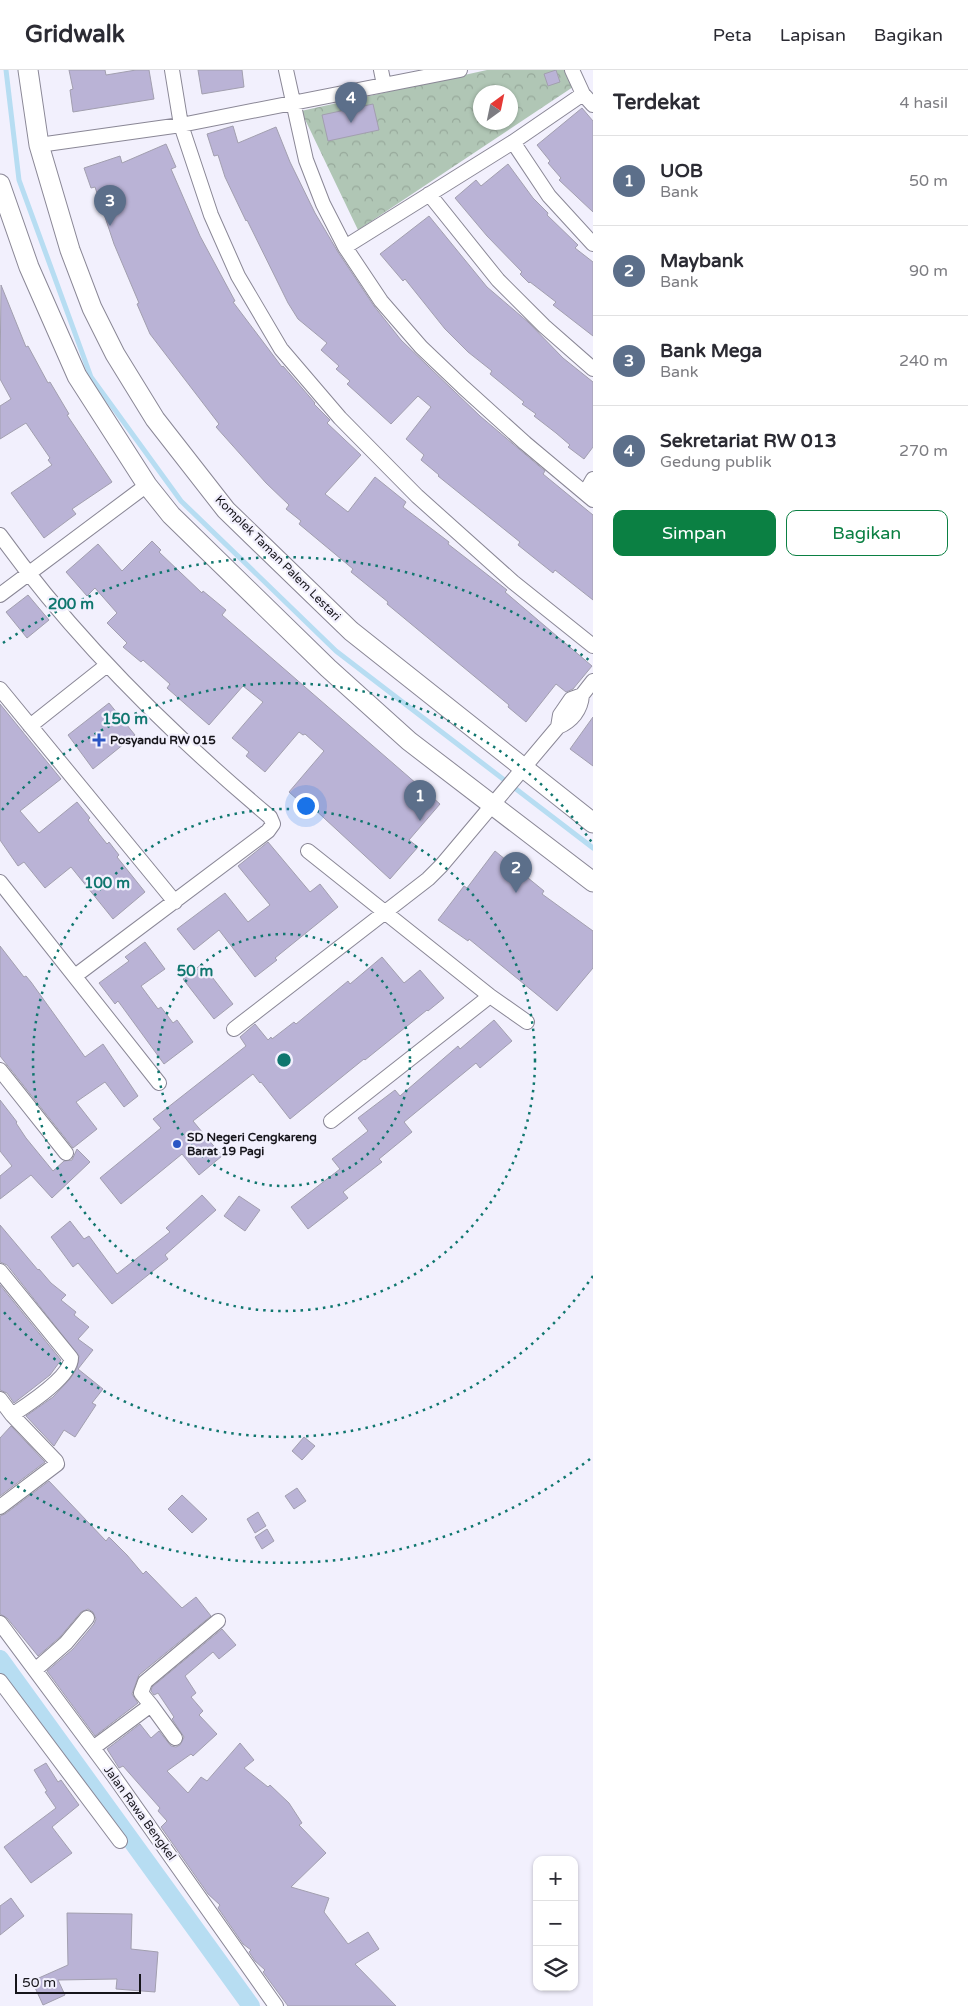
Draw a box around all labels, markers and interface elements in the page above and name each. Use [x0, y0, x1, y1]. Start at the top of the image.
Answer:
text: Gridwalk [25, 20, 125, 49]
text: Peta [713, 24, 752, 46]
text: Lapisan [780, 24, 846, 46]
text: Bagikan [874, 24, 943, 46]
pin: 4 [335, 82, 367, 123]
north arrow [473, 85, 518, 130]
text: Terdekat [613, 90, 700, 115]
text: 4 hasil [899, 93, 948, 113]
text: UOB [660, 160, 703, 182]
text: 1 [624, 171, 634, 191]
text: 50 m [909, 171, 948, 191]
text: Bank [660, 182, 699, 202]
pin: 3 [94, 185, 126, 226]
text: Maybank [660, 250, 744, 272]
text: 2 [624, 261, 634, 281]
text: 90 m [909, 261, 948, 281]
text: Bank [660, 272, 699, 292]
text: Bank Mega [660, 340, 762, 362]
text: 3 [624, 351, 634, 371]
text: 240 m [899, 351, 948, 371]
text: Bank [660, 362, 699, 382]
text: Sekretariat RW 013 [660, 430, 837, 452]
text: 4 [624, 441, 634, 461]
text: 270 m [899, 441, 948, 461]
text: Gedung publik [660, 452, 772, 472]
street label: Komplek Taman Palem Lestari [212, 492, 344, 624]
button: Simpan [613, 510, 776, 556]
button: Bagikan [786, 510, 948, 556]
text: 200 m [48, 595, 94, 613]
text: 150 m [102, 710, 148, 728]
marker: Posyandu RW 015 [92, 733, 106, 747]
place label: Posyandu RW 015 [110, 733, 216, 748]
pin: 1 [404, 780, 436, 821]
your location [293, 793, 319, 819]
pin: 2 [500, 852, 532, 893]
text: 100 m [84, 874, 130, 892]
text: 50 m [177, 962, 213, 980]
centre of rings [275, 1051, 293, 1069]
place label: SD Negeri Cengkareng Barat 19 Pagi [187, 1130, 317, 1159]
marker: SD Negeri Cengkareng Barat 19 Pagi [171, 1138, 183, 1150]
street label: Jalan Rawa Bengkel [101, 1763, 179, 1863]
map controls [533, 1856, 578, 1991]
button: + [533, 1856, 578, 1901]
button: − [533, 1901, 578, 1946]
button: layers [533, 1946, 578, 1991]
scale bar [15, 1971, 141, 1994]
text: 50 m [22, 1974, 56, 1991]

